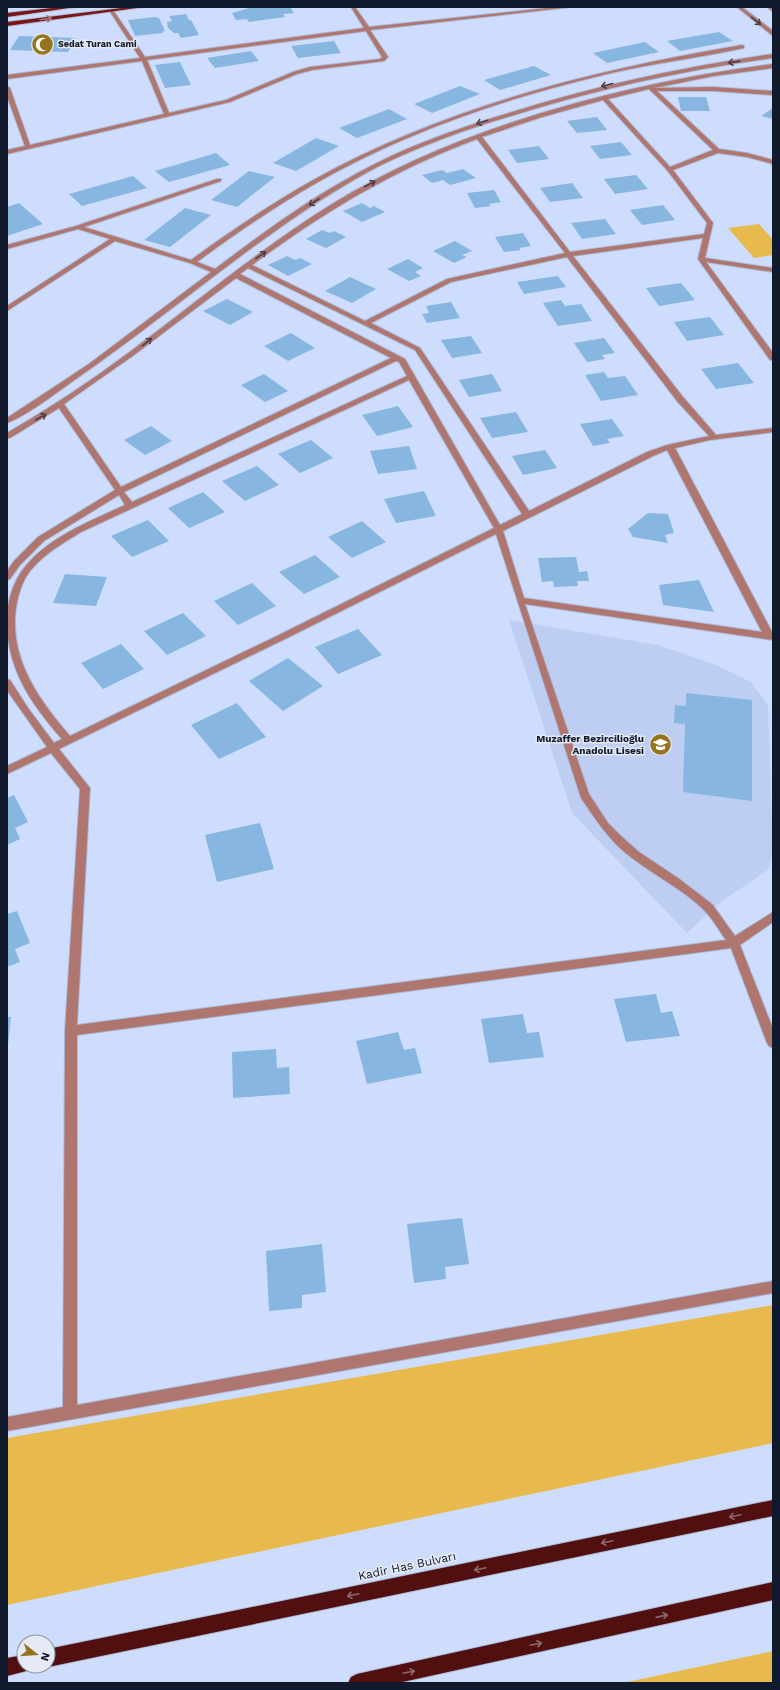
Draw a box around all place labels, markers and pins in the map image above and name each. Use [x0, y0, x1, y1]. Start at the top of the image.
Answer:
mosque icon: Sedat Turan Cami [30, 31, 56, 57]
place label: Sedat Turan Cami [58, 39, 137, 49]
school or university icon: Muzaffer Bezircilioğlu Anadolu Lisesi [647, 731, 673, 757]
place label: Muzaffer Bezircilioğlu Anadolu Lisesi [536, 733, 644, 756]

